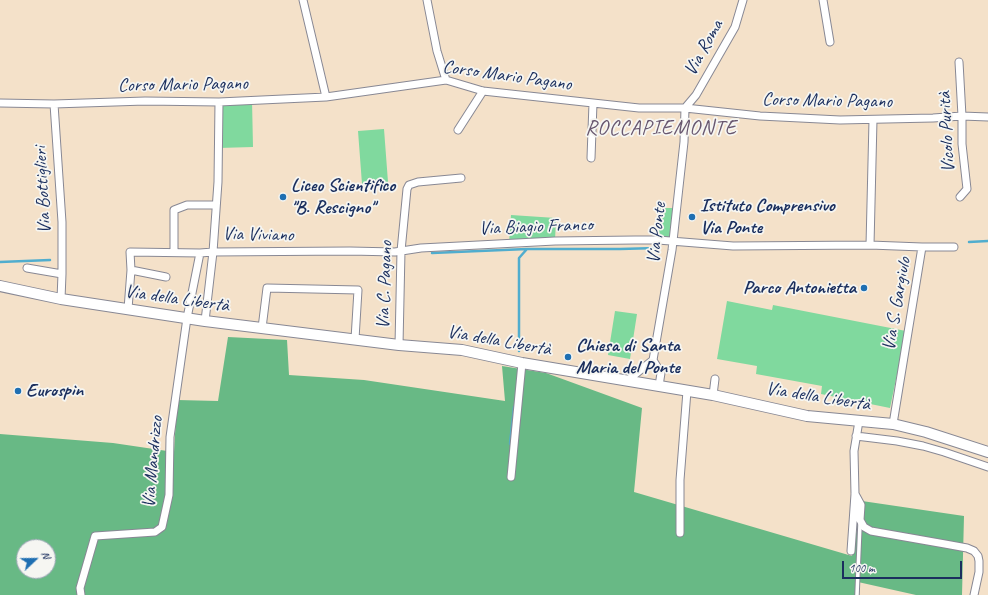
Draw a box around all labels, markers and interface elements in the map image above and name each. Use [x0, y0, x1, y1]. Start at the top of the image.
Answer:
street label: Via Roma [679, 16, 729, 80]
street label: Corso Mario Pagano [441, 56, 573, 96]
street label: Corso Mario Pagano [118, 72, 248, 98]
street label: Corso Mario Pagano [762, 88, 892, 114]
street label: Vicolo Purità [933, 91, 961, 173]
district label: ROCCAPIEMONTE [585, 115, 737, 141]
street label: Via Bottiglieri [29, 146, 57, 234]
place label: Liceo Scientifico "B. Rescigno" [291, 175, 395, 219]
marker: Liceo Scientifico "B. Rescigno" [278, 192, 288, 202]
place label: Istituto Comprensivo Via Ponte [700, 195, 835, 239]
street label: Via Ponte [642, 201, 672, 265]
marker: Istituto Comprensivo Via Ponte [687, 212, 697, 222]
street label: Via Biagio Franco [479, 214, 593, 240]
street label: Via Viviano [222, 223, 294, 247]
street label: Via C. Pagano [372, 240, 398, 330]
street label: Via S. Gargiulo [878, 256, 916, 352]
place label: Parco Antonietta [743, 277, 856, 299]
street label: Via della Libertà [123, 280, 231, 318]
marker: Parco Antonietta [859, 283, 869, 293]
street label: Via della Libertà [445, 321, 553, 361]
place label: Chiesa di Santa Maria del Ponte [576, 335, 680, 379]
marker: Chiesa di Santa Maria del Ponte [563, 352, 573, 362]
street label: Via della Libertà [764, 378, 872, 416]
place label: Eurospin [26, 380, 83, 402]
marker: Eurospin [13, 386, 23, 396]
street label: Via Mandrizzo [138, 415, 168, 509]
north arrow [16, 539, 56, 579]
text: N [38, 549, 54, 561]
scale bar [844, 553, 964, 579]
text: 100 m [849, 560, 875, 576]

